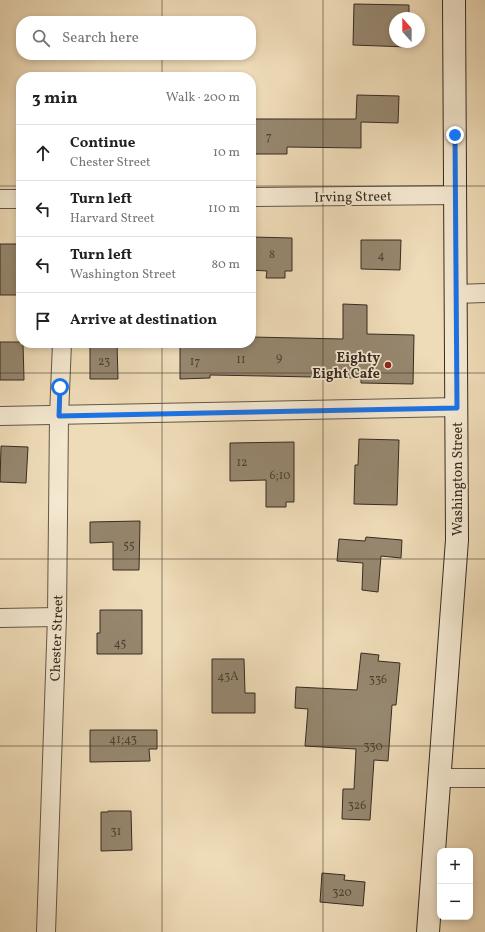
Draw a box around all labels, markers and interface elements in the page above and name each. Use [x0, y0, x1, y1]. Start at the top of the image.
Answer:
north arrow [389, 12, 425, 48]
search box [16, 16, 256, 60]
icon: search [30, 27, 52, 49]
text: Search here [62, 28, 139, 49]
text: 3 min [32, 87, 78, 110]
text: Walk · 200 m [166, 89, 240, 107]
route end [446, 126, 464, 144]
house number: 7 [266, 129, 272, 145]
text: Continue [70, 133, 135, 154]
icon: ahead [32, 142, 54, 164]
text: 10 m [213, 144, 240, 162]
text: Chester Street [70, 154, 151, 172]
street label: Irving Street [314, 187, 392, 208]
text: Turn left [70, 189, 132, 210]
icon: left [32, 198, 54, 220]
text: 110 m [208, 200, 240, 218]
text: Harvard Street [70, 210, 155, 228]
text: Turn left [70, 245, 132, 266]
house number: 8 [269, 247, 275, 263]
house number: 4 [377, 248, 385, 264]
icon: left [32, 254, 54, 276]
text: 80 m [211, 256, 240, 274]
text: Washington Street [70, 266, 176, 284]
icon: arrive [32, 310, 54, 332]
text: Arrive at destination [70, 310, 217, 331]
place label: Eighty Eight Cafe [312, 349, 380, 384]
house number: 9 [276, 350, 282, 366]
house number: 11 [236, 352, 246, 368]
house number: 23 [98, 354, 110, 370]
house number: 17 [190, 354, 200, 370]
marker: Eighty Eight Cafe [383, 360, 393, 370]
route start [51, 378, 69, 396]
street label: Washington Street [449, 422, 468, 536]
house number: 12 [236, 455, 248, 471]
house number: 6;10 [269, 468, 291, 484]
house number: 55 [123, 538, 135, 554]
street label: Chester Street [46, 594, 69, 682]
house number: 45 [114, 636, 127, 652]
house number: 43A [217, 669, 239, 685]
house number: 336 [369, 672, 387, 688]
house number: 41;43 [109, 732, 137, 748]
house number: 330 [363, 739, 383, 755]
house number: 326 [348, 798, 366, 814]
house number: 31 [111, 824, 121, 840]
map controls [437, 848, 473, 920]
button: + [437, 848, 473, 884]
button: − [437, 884, 473, 920]
house number: 320 [332, 885, 352, 901]

